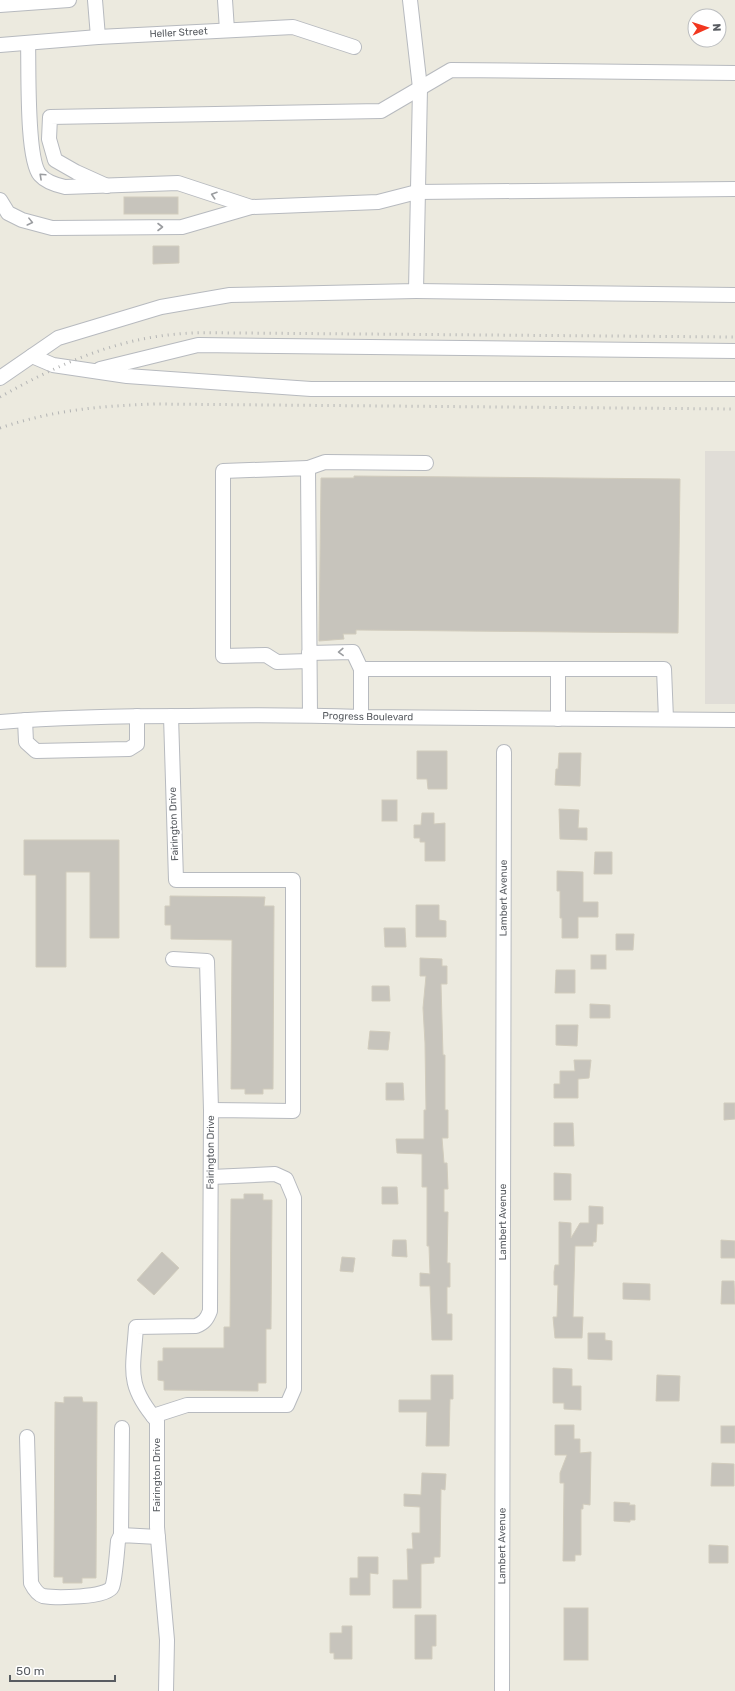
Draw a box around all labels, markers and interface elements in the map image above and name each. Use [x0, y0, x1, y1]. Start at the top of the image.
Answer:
north arrow [687, 8, 727, 48]
text: N [710, 23, 723, 32]
street label: Heller Street [149, 25, 208, 40]
one-way arrow [40, 173, 47, 180]
one-way arrow [210, 191, 217, 200]
one-way arrow [27, 217, 34, 226]
one-way arrow [157, 223, 163, 231]
one-way arrow [338, 648, 344, 656]
street label: Progress Boulevard [322, 710, 413, 723]
street label: Fairington Drive [167, 786, 181, 861]
street label: Lambert Avenue [498, 859, 510, 936]
street label: Fairington Drive [205, 1115, 217, 1189]
street label: Lambert Avenue [497, 1183, 509, 1260]
street label: Fairington Drive [151, 1438, 163, 1512]
street label: Lambert Avenue [496, 1507, 508, 1584]
scale bar [10, 1657, 115, 1683]
text: 50 m [16, 1664, 44, 1678]

